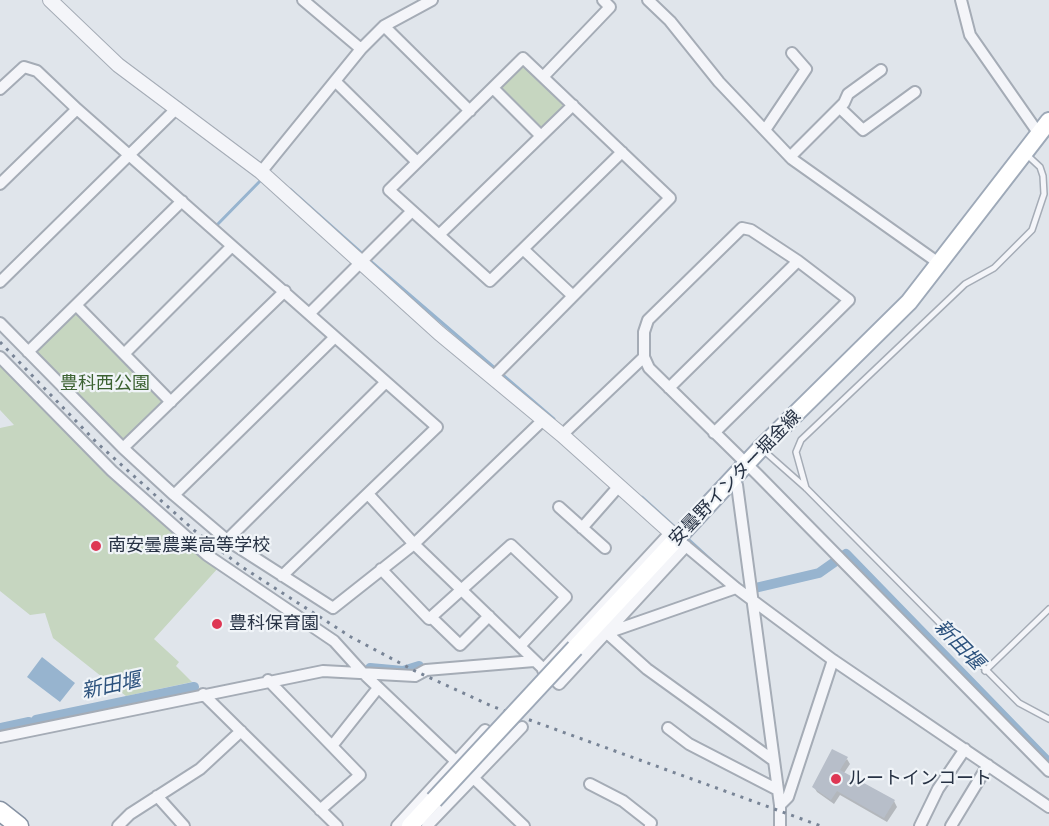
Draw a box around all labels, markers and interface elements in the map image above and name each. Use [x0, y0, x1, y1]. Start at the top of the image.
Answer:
park label: 豊科西公園 [60, 373, 150, 395]
street label: 安曇野インター堀金線 [665, 406, 805, 550]
place label: 南安曇農業高等学校 [108, 535, 270, 557]
marker: 南安曇農業高等学校 [89, 539, 103, 553]
place label: 豊科保育園 [229, 613, 319, 635]
water label: 新田堰 [930, 615, 988, 675]
marker: 豊科保育園 [210, 617, 224, 631]
water label: 新田堰 [79, 668, 143, 704]
place label: ルートインコート [848, 768, 992, 790]
marker: ルートインコート [829, 772, 843, 786]

